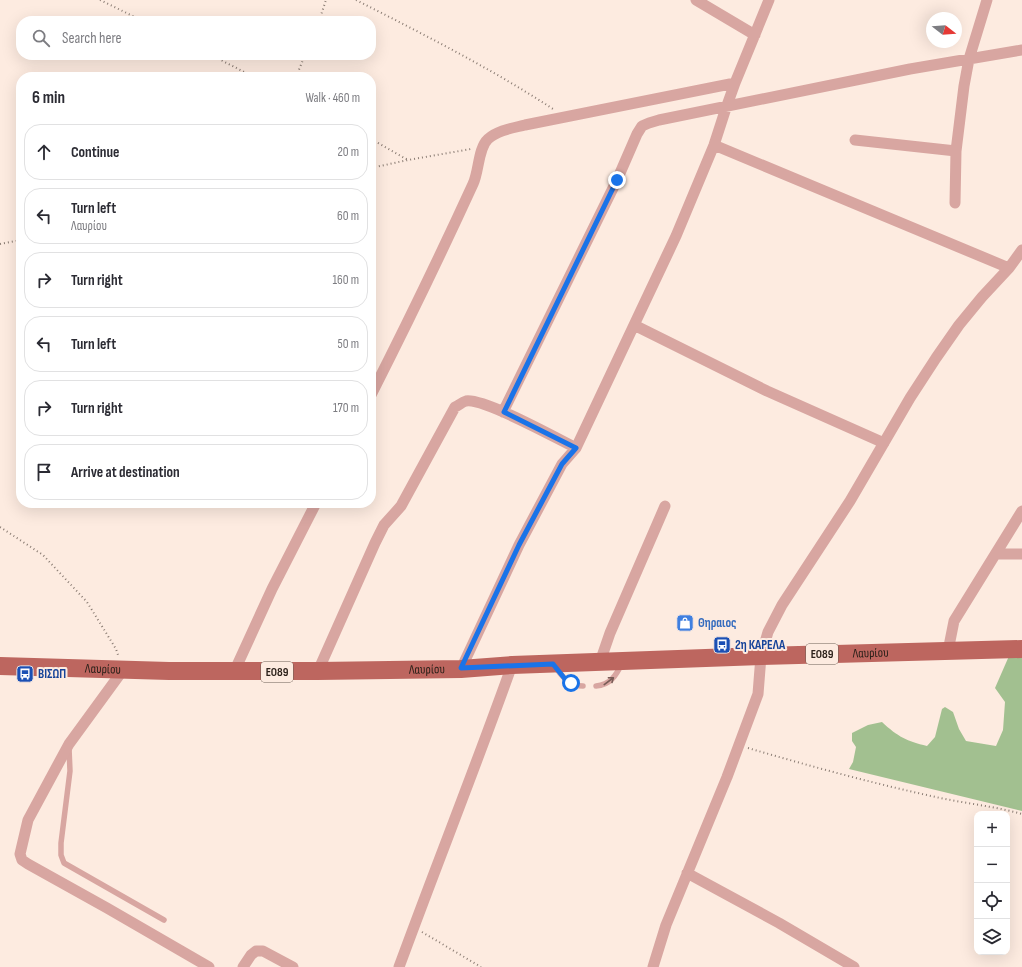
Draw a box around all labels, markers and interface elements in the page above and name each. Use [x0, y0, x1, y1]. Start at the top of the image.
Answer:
north arrow [926, 12, 962, 48]
search box [16, 16, 376, 60]
icon: search [30, 27, 52, 49]
text: Search here [62, 29, 122, 48]
text: 6 min [32, 88, 65, 108]
text: Walk · 460 m [305, 90, 360, 106]
icon: ahead [33, 141, 55, 163]
text: Continue [71, 143, 120, 162]
text: 20 m [337, 144, 359, 160]
route end [608, 171, 626, 189]
text: Turn left [71, 199, 116, 218]
icon: left [33, 205, 55, 227]
text: 60 m [337, 208, 359, 224]
text: Λαυρίου [71, 218, 107, 234]
icon: right [33, 269, 55, 291]
text: Turn right [71, 271, 123, 290]
text: 160 m [333, 272, 359, 288]
icon: left [33, 333, 55, 355]
text: Turn left [71, 335, 116, 354]
text: 50 m [338, 336, 359, 352]
icon: right [33, 397, 55, 419]
text: Turn right [71, 399, 123, 418]
text: 170 m [333, 400, 359, 416]
icon: arrive [33, 461, 55, 483]
text: Arrive at destination [71, 463, 180, 482]
shop icon: Θηραιος [675, 613, 695, 633]
place label: Θηραιος [698, 615, 737, 631]
bus stop icon: 2η ΚΑΡΕΛΑ [712, 635, 732, 655]
place label: 2η ΚΑΡΕΛΑ [735, 637, 786, 653]
road number: ΕΟ89 [806, 644, 838, 664]
street label: Λαυρίου [851, 645, 889, 662]
street label: Λαυρίου [84, 660, 121, 678]
street label: Λαυρίου [408, 661, 445, 678]
road number: ΕΟ89 [261, 662, 293, 682]
bus stop icon: ΒΙΣΩΠ [15, 664, 35, 684]
place label: ΒΙΣΩΠ [38, 666, 66, 682]
route start [562, 674, 580, 692]
one-way arrow [603, 677, 614, 685]
map controls [974, 811, 1010, 955]
button: + [974, 811, 1010, 847]
button: − [974, 847, 1010, 883]
button: locate [974, 883, 1010, 919]
button: layers [974, 919, 1010, 955]

